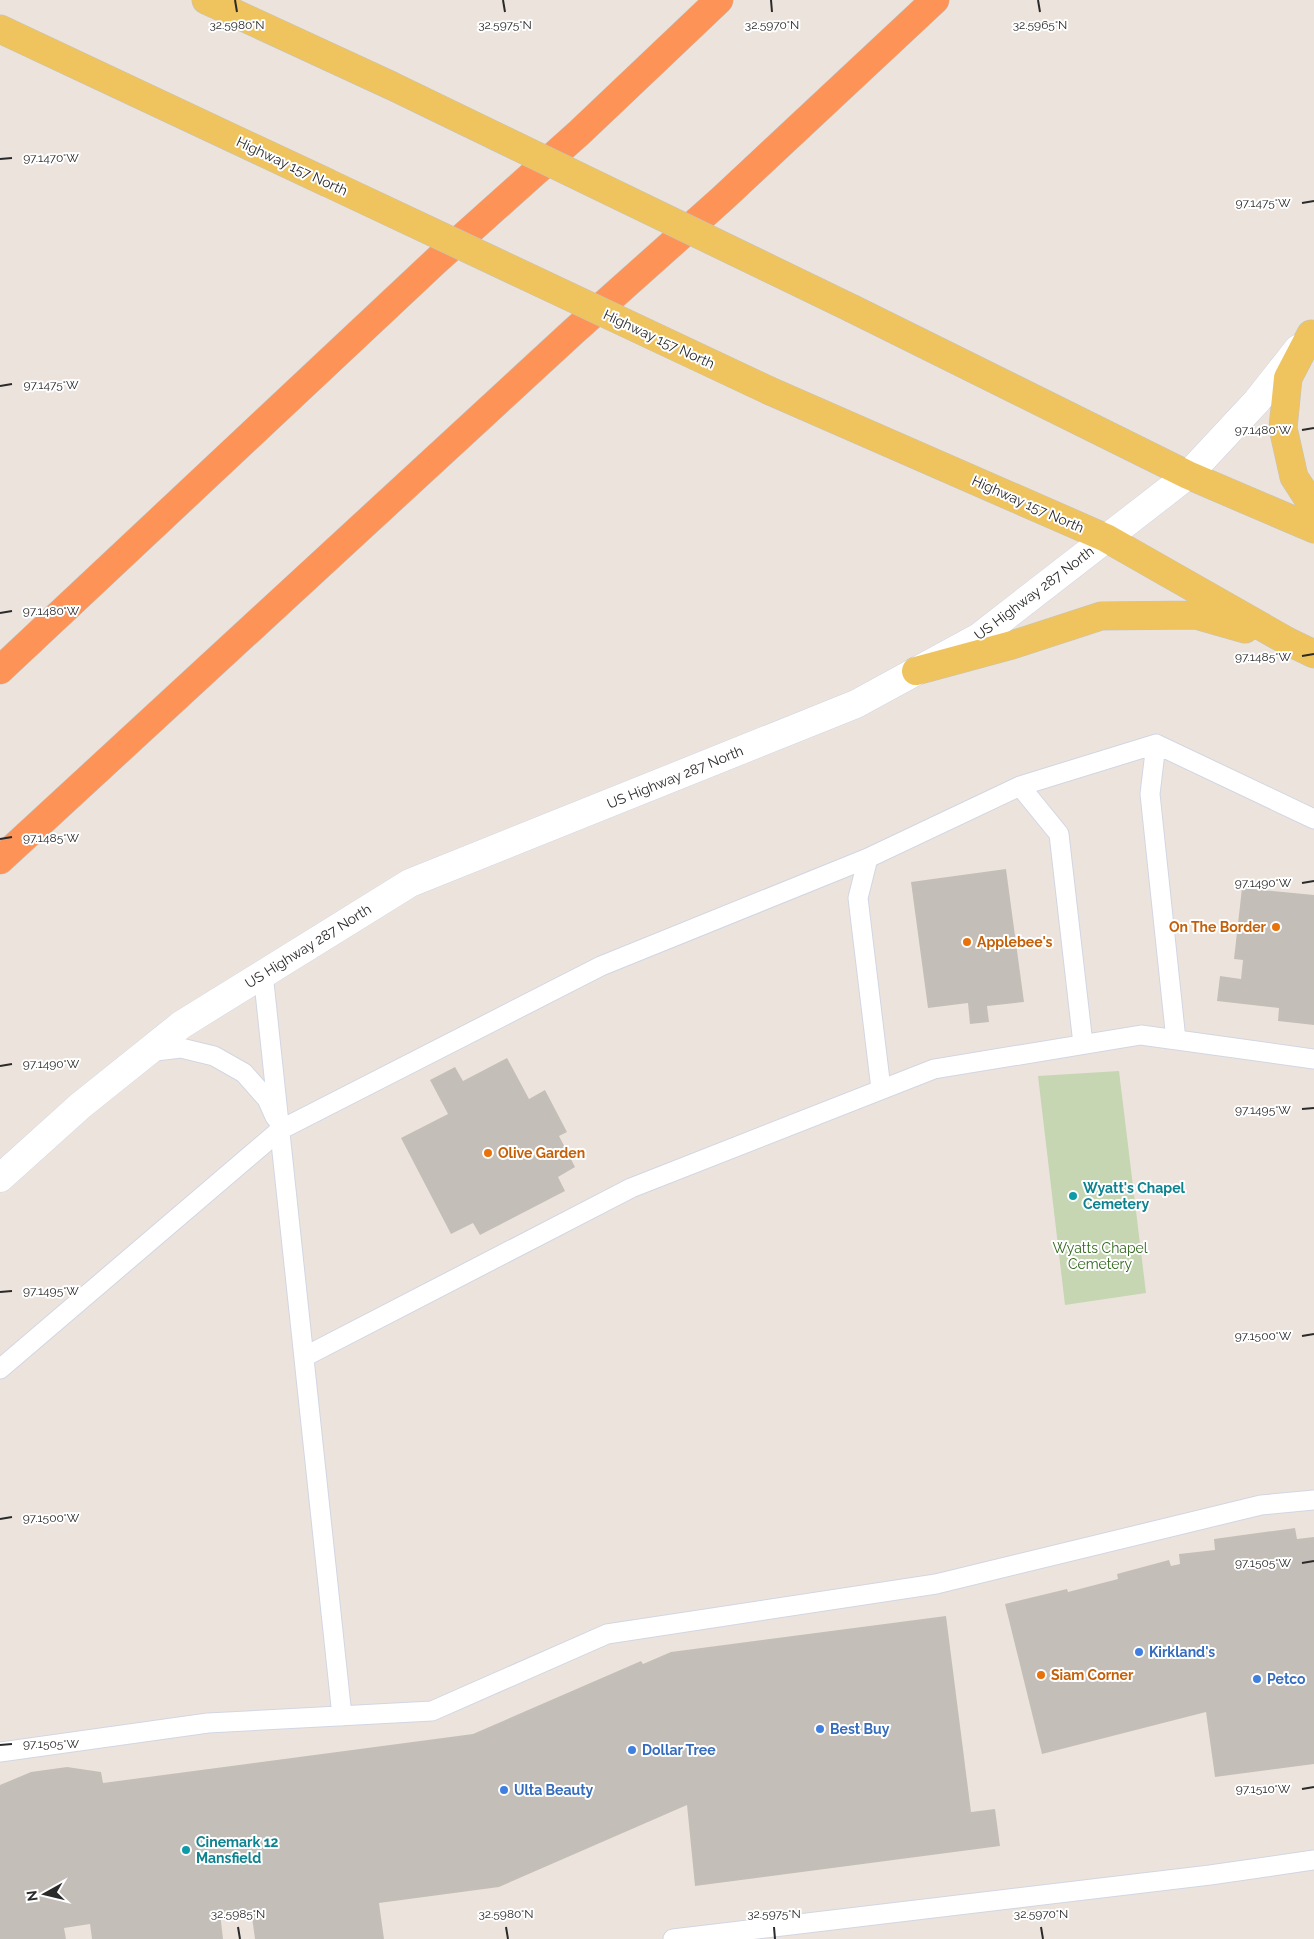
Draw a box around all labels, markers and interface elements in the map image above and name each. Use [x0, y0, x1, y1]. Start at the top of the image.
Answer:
text: 32.5980°N [209, 18, 265, 32]
text: 32.5975°N [478, 18, 532, 32]
text: 32.5970°N [745, 18, 799, 32]
text: 32.5965°N [1013, 18, 1067, 32]
street label: Highway 157 North [234, 133, 350, 199]
text: 97.1470°W [23, 151, 79, 165]
text: 97.1475°W [1235, 196, 1291, 210]
street label: Highway 157 North [601, 306, 717, 372]
text: 97.1475°W [23, 378, 79, 392]
text: 97.1480°W [1235, 423, 1292, 437]
street label: Highway 157 North [970, 472, 1086, 536]
street label: US Highway 287 North [971, 543, 1097, 643]
text: 97.1480°W [23, 604, 80, 618]
text: 97.1485°W [1235, 650, 1291, 664]
street label: US Highway 287 North [605, 742, 745, 812]
text: 97.1485°W [23, 831, 79, 845]
text: 97.1490°W [1235, 876, 1292, 890]
street label: US Highway 287 North [242, 901, 374, 991]
place label: On The Border [1169, 919, 1267, 935]
marker: On The Border [1270, 921, 1282, 933]
place label: Applebee's [977, 934, 1053, 950]
marker: Applebee's [961, 936, 973, 948]
text: 97.1490°W [23, 1057, 80, 1071]
text: 97.1495°W [1235, 1103, 1291, 1117]
place label: Olive Garden [498, 1145, 585, 1161]
marker: Olive Garden [482, 1147, 494, 1159]
place label: Wyatt's Chapel Cemetery [1083, 1180, 1186, 1212]
marker: Wyatt's Chapel Cemetery [1067, 1190, 1079, 1202]
park label: Wyatts Chapel Cemetery [1052, 1240, 1148, 1272]
text: 97.1495°W [23, 1284, 79, 1298]
text: 97.1500°W [1235, 1329, 1292, 1343]
text: 97.1500°W [23, 1511, 80, 1525]
text: 97.1505°W [1235, 1556, 1292, 1570]
place label: Kirkland's [1149, 1644, 1215, 1660]
marker: Kirkland's [1133, 1646, 1145, 1658]
place label: Siam Corner [1051, 1667, 1134, 1683]
marker: Siam Corner [1035, 1669, 1047, 1681]
place label: Petco [1267, 1671, 1306, 1687]
marker: Petco [1251, 1673, 1263, 1685]
place label: Best Buy [830, 1721, 890, 1737]
marker: Best Buy [814, 1723, 826, 1735]
text: 97.1505°W [23, 1737, 80, 1751]
place label: Dollar Tree [642, 1742, 716, 1758]
marker: Dollar Tree [626, 1744, 638, 1756]
place label: Ulta Beauty [514, 1782, 593, 1798]
text: 97.1510°W [1236, 1782, 1291, 1796]
marker: Ulta Beauty [498, 1784, 510, 1796]
place label: Cinemark 12 Mansfield [196, 1834, 279, 1866]
marker: Cinemark 12 Mansfield [180, 1844, 192, 1856]
north arrow [20, 1869, 70, 1919]
text: N [23, 1889, 41, 1902]
text: 32.5985°N [211, 1907, 265, 1921]
text: 32.5980°N [478, 1907, 534, 1921]
text: 32.5975°N [747, 1907, 801, 1921]
text: 32.5970°N [1014, 1907, 1068, 1921]

